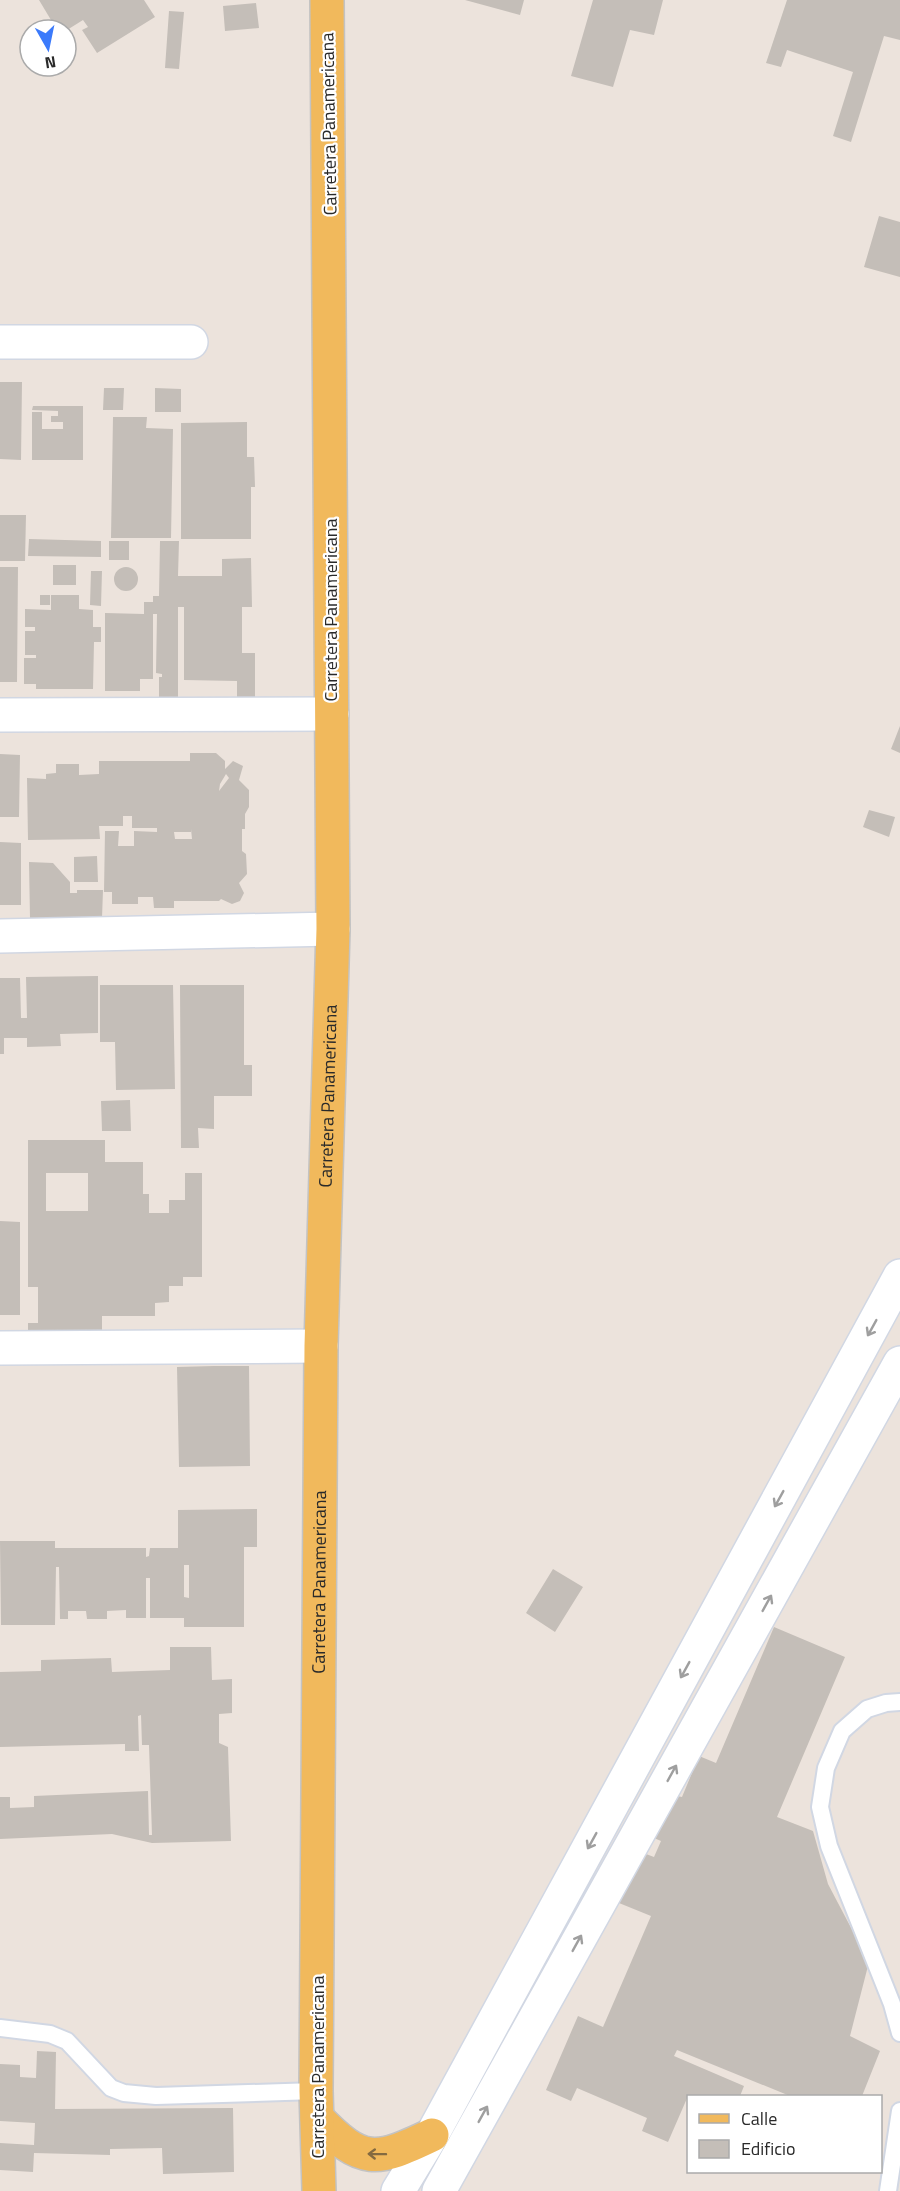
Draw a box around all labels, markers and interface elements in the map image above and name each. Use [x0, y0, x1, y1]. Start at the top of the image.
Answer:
north arrow [18, 18, 78, 78]
street label: Carretera Panamericana [313, 32, 344, 216]
text: N [43, 50, 58, 76]
street label: Carretera Panamericana [317, 519, 344, 701]
street label: Carretera Panamericana [312, 1004, 344, 1188]
one-way arrow [866, 1318, 877, 1336]
street label: Carretera Panamericana [305, 1490, 333, 1674]
one-way arrow [773, 1490, 785, 1507]
one-way arrow [762, 1594, 773, 1612]
one-way arrow [679, 1661, 691, 1678]
one-way arrow [666, 1765, 678, 1782]
one-way arrow [586, 1832, 598, 1849]
one-way arrow [572, 1935, 583, 1953]
street label: Carretera Panamericana [304, 1976, 331, 2158]
legend [687, 2095, 882, 2173]
text: Calle [741, 2105, 777, 2132]
one-way arrow [477, 2106, 489, 2123]
text: Edificio [741, 2135, 795, 2162]
one-way arrow [368, 2148, 388, 2160]

